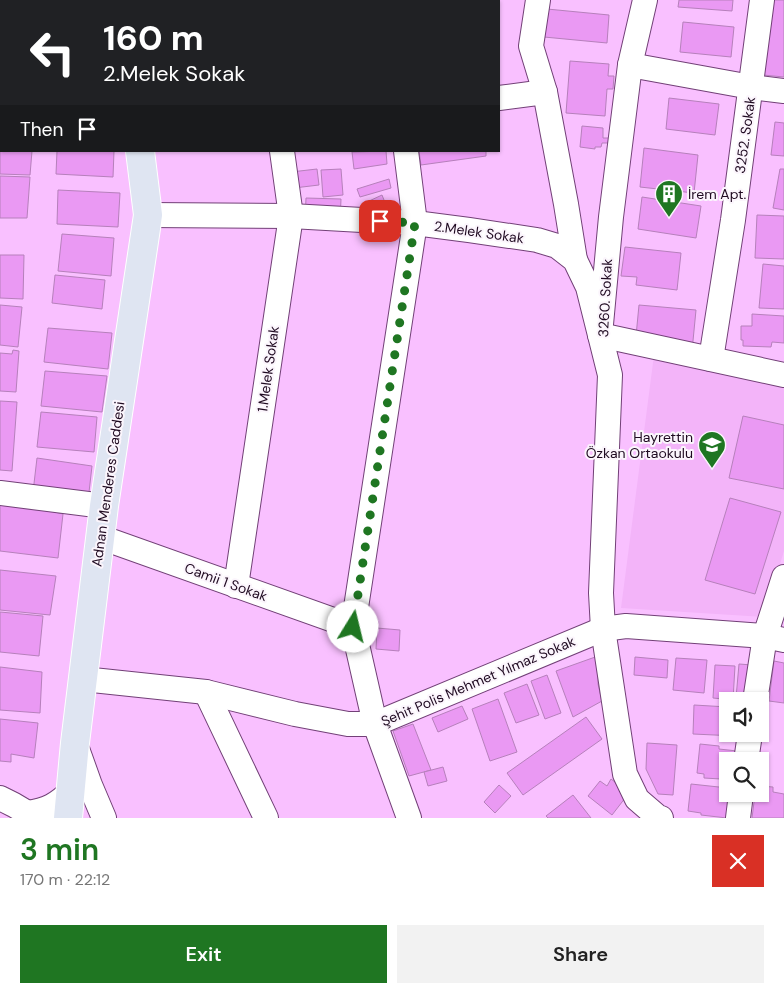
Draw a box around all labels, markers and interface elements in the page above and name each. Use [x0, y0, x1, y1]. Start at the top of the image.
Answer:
text: 160 m [103, 15, 204, 61]
icon: left [20, 20, 85, 85]
text: 2.Melek Sokak [103, 59, 245, 88]
street label: 3252. Sokak [731, 95, 759, 175]
icon: arrive [73, 115, 101, 143]
text: Then [20, 117, 63, 142]
building icon: İrem Apt. [654, 179, 684, 218]
place label: İrem Apt. [688, 185, 747, 203]
pin [359, 200, 401, 242]
icon: arrive [366, 207, 394, 235]
street label: 2.Melek Sokak [433, 217, 525, 247]
street label: 3260. Sokak [594, 258, 616, 338]
street label: 1.Melek Sokak [253, 325, 283, 413]
street label: Adnan Menderes Caddesi [87, 400, 129, 568]
place label: Hayrettin Özkan Ortaokulu [586, 428, 693, 462]
school or university icon: Hayrettin Özkan Ortaokulu [697, 430, 727, 469]
street label: Camii 1 Sokak [182, 559, 270, 605]
position arrow [326, 600, 378, 652]
street label: Şehit Polis Mehmet Yılmaz Sokak [378, 632, 578, 730]
map controls [719, 692, 769, 802]
button: sound [719, 692, 769, 742]
button: search [719, 752, 769, 802]
text: 3 min [20, 830, 99, 869]
button: close [712, 835, 764, 887]
text: 170 m · 22:12 [20, 869, 110, 890]
button: Exit [20, 925, 387, 983]
button: Share [397, 925, 764, 983]

